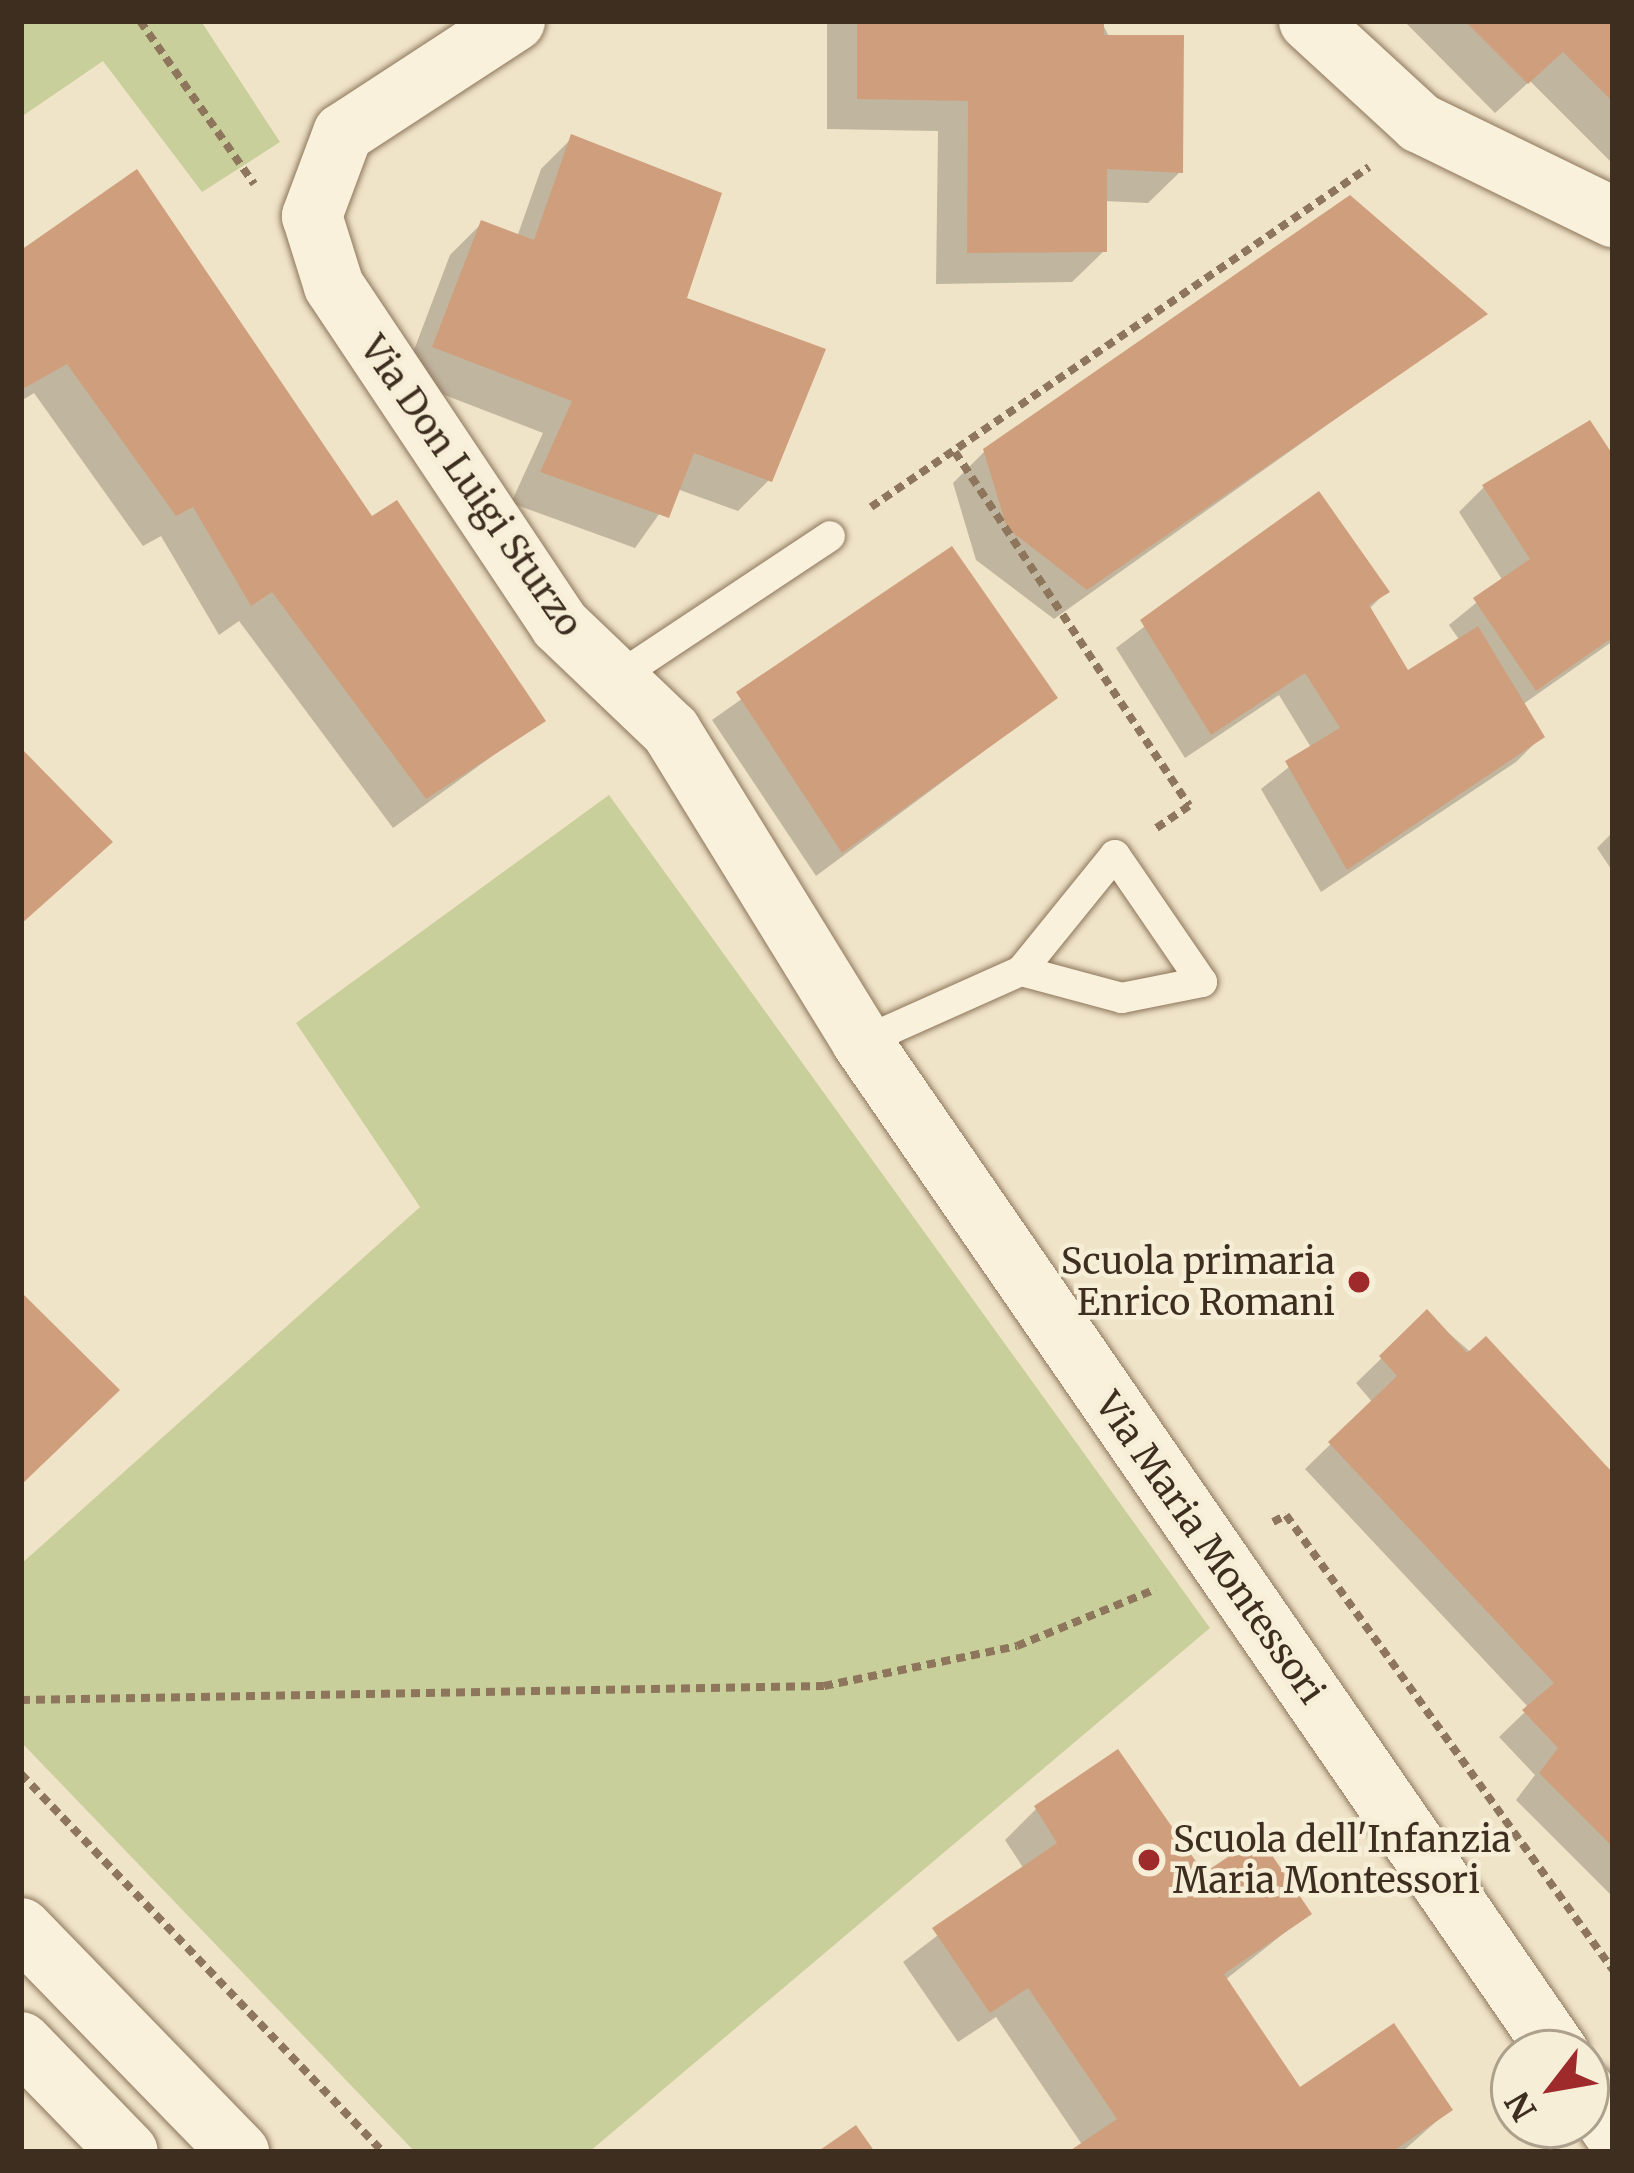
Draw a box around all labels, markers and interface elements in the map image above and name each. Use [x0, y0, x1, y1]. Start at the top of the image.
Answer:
street label: Via Don Luigi Sturzo [351, 328, 591, 644]
place label: Scuola primaria Enrico Romani [1061, 1239, 1335, 1324]
marker: Scuola primaria Enrico Romani [1346, 1269, 1372, 1295]
street label: Via Maria Montessori [1086, 1384, 1334, 1712]
place label: Scuola dell'Infanzia Maria Montessori [1173, 1817, 1511, 1902]
marker: Scuola dell'Infanzia Maria Montessori [1136, 1847, 1162, 1873]
north arrow [1490, 2029, 1610, 2149]
text: N [1497, 2085, 1546, 2128]

